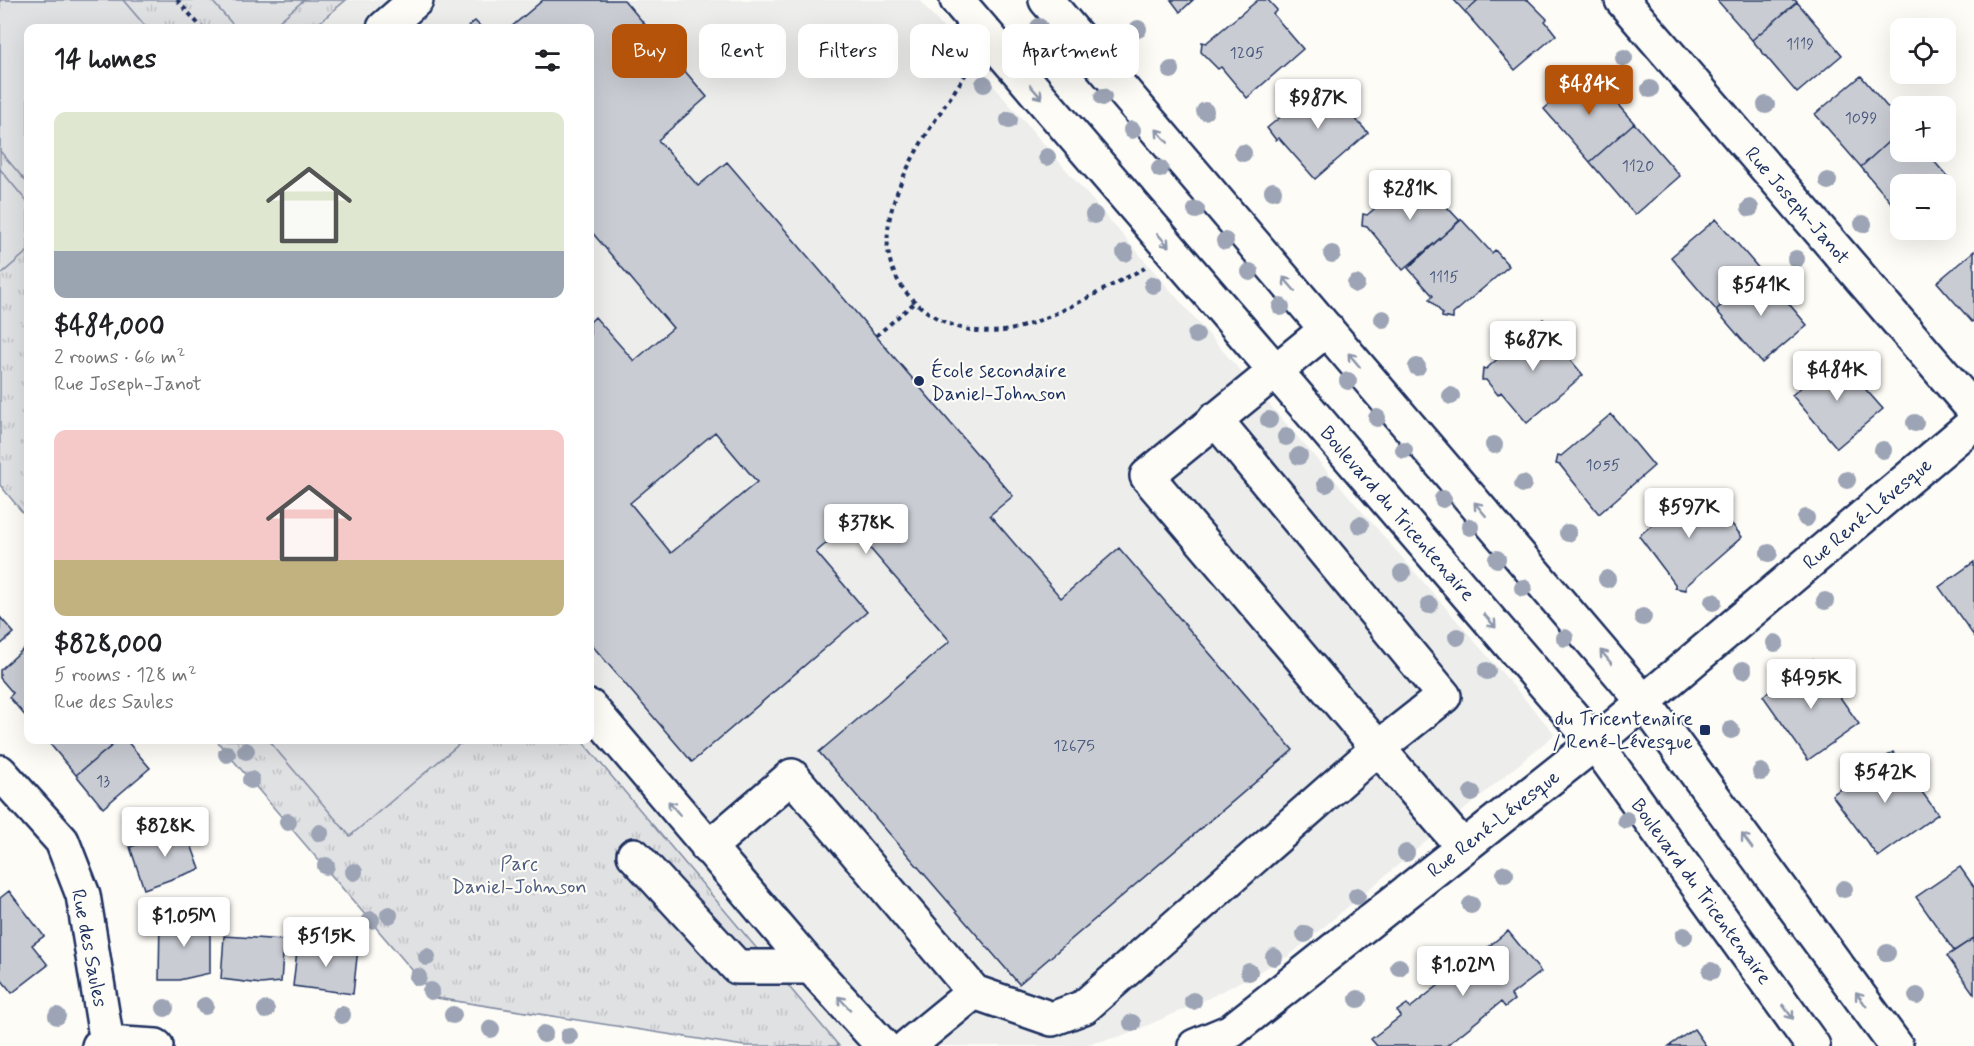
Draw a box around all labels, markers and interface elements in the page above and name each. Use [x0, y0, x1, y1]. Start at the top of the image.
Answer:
map controls [1890, 18, 1956, 240]
button: locate [1890, 18, 1956, 84]
chip: Buy [612, 24, 687, 78]
chip: Rent [699, 24, 786, 78]
chip: Filters [798, 24, 898, 78]
chip: New [910, 24, 990, 78]
chip: Apartment [1002, 24, 1139, 78]
house number: 1119 [1786, 34, 1814, 55]
text: 14 homes [54, 43, 156, 77]
house number: 1205 [1230, 43, 1264, 64]
icon: filters [531, 44, 564, 77]
pin: $484K [1547, 65, 1631, 116]
text: $484K [1559, 71, 1619, 98]
pin: $987K [1276, 79, 1360, 130]
one-way arrow [1029, 84, 1043, 99]
text: $987K [1289, 85, 1347, 112]
button: + [1890, 96, 1956, 162]
house number: 1099 [1845, 108, 1877, 129]
one-way arrow [1155, 129, 1169, 144]
street label: Rue Joseph-Janot [1738, 141, 1856, 271]
icon: home [255, 151, 363, 259]
house number: 1120 [1622, 156, 1654, 177]
pin: $281K [1368, 170, 1452, 221]
button: − [1890, 174, 1956, 240]
text: $281K [1383, 176, 1437, 203]
one-way arrow [1156, 232, 1170, 247]
pin: $541K [1719, 266, 1803, 317]
house number: 1115 [1429, 267, 1459, 288]
text: $541K [1732, 272, 1790, 299]
one-way arrow [1282, 277, 1296, 292]
text: $484,000 [54, 310, 165, 344]
pin: $687K [1491, 321, 1575, 372]
text: $687K [1504, 327, 1562, 354]
text: 2 rooms · 66 m² [54, 344, 185, 371]
pin: $484K [1795, 351, 1879, 402]
one-way arrow [1347, 353, 1361, 368]
text: $484K [1807, 357, 1867, 384]
place label: École secondaire Daniel-Johnson [931, 358, 1067, 408]
text: Rue Joseph-Janot [54, 371, 202, 398]
marker: École secondaire Daniel-Johnson [912, 374, 926, 388]
street label: Boulevard du Tricentenaire [1313, 421, 1481, 607]
street label: Rue René-Lévesque [1798, 452, 1938, 576]
house number: 1055 [1586, 455, 1620, 476]
icon: home [255, 469, 363, 577]
pin: $597K [1647, 488, 1731, 539]
text: $597K [1659, 494, 1719, 521]
one-way arrow [1473, 502, 1487, 517]
pin: $378K [824, 504, 908, 555]
text: $378K [838, 510, 894, 537]
one-way arrow [1483, 613, 1497, 628]
text: $828,000 [54, 628, 162, 662]
one-way arrow [1600, 649, 1613, 665]
pin: $495K [1769, 659, 1853, 710]
text: 5 rooms · 128 m² [54, 662, 197, 689]
text: $495K [1781, 665, 1841, 692]
text: Rue des Saules [54, 689, 174, 716]
place label: du Tricentenaire / René-Lévesque [1552, 706, 1693, 756]
marker: du Tricentenaire / René-Lévesque [1698, 723, 1712, 737]
house number: 12675 [1053, 736, 1095, 757]
pin: $542K [1843, 753, 1927, 804]
text: $542K [1854, 759, 1916, 786]
street label: Rue René-Lévesque [1422, 764, 1566, 884]
house number: 13 [96, 771, 110, 792]
street label: Boulevard du Tricentenaire [1624, 793, 1778, 990]
one-way arrow [668, 800, 681, 816]
pin: $828K [123, 807, 207, 858]
text: $828K [136, 813, 194, 840]
one-way arrow [1740, 834, 1753, 850]
park label: Parc Daniel-Johnson [451, 851, 587, 901]
street label: Rue des Saules [64, 887, 113, 1010]
pin: $1.05M [135, 897, 233, 948]
text: $1.05M [152, 903, 216, 930]
pin: $515K [284, 917, 368, 968]
text: $515K [297, 923, 355, 950]
pin: $1.02M [1414, 946, 1512, 997]
text: $1.02M [1431, 952, 1495, 979]
one-way arrow [1855, 991, 1868, 1007]
one-way arrow [837, 996, 851, 1011]
one-way arrow [1782, 1003, 1794, 1019]

